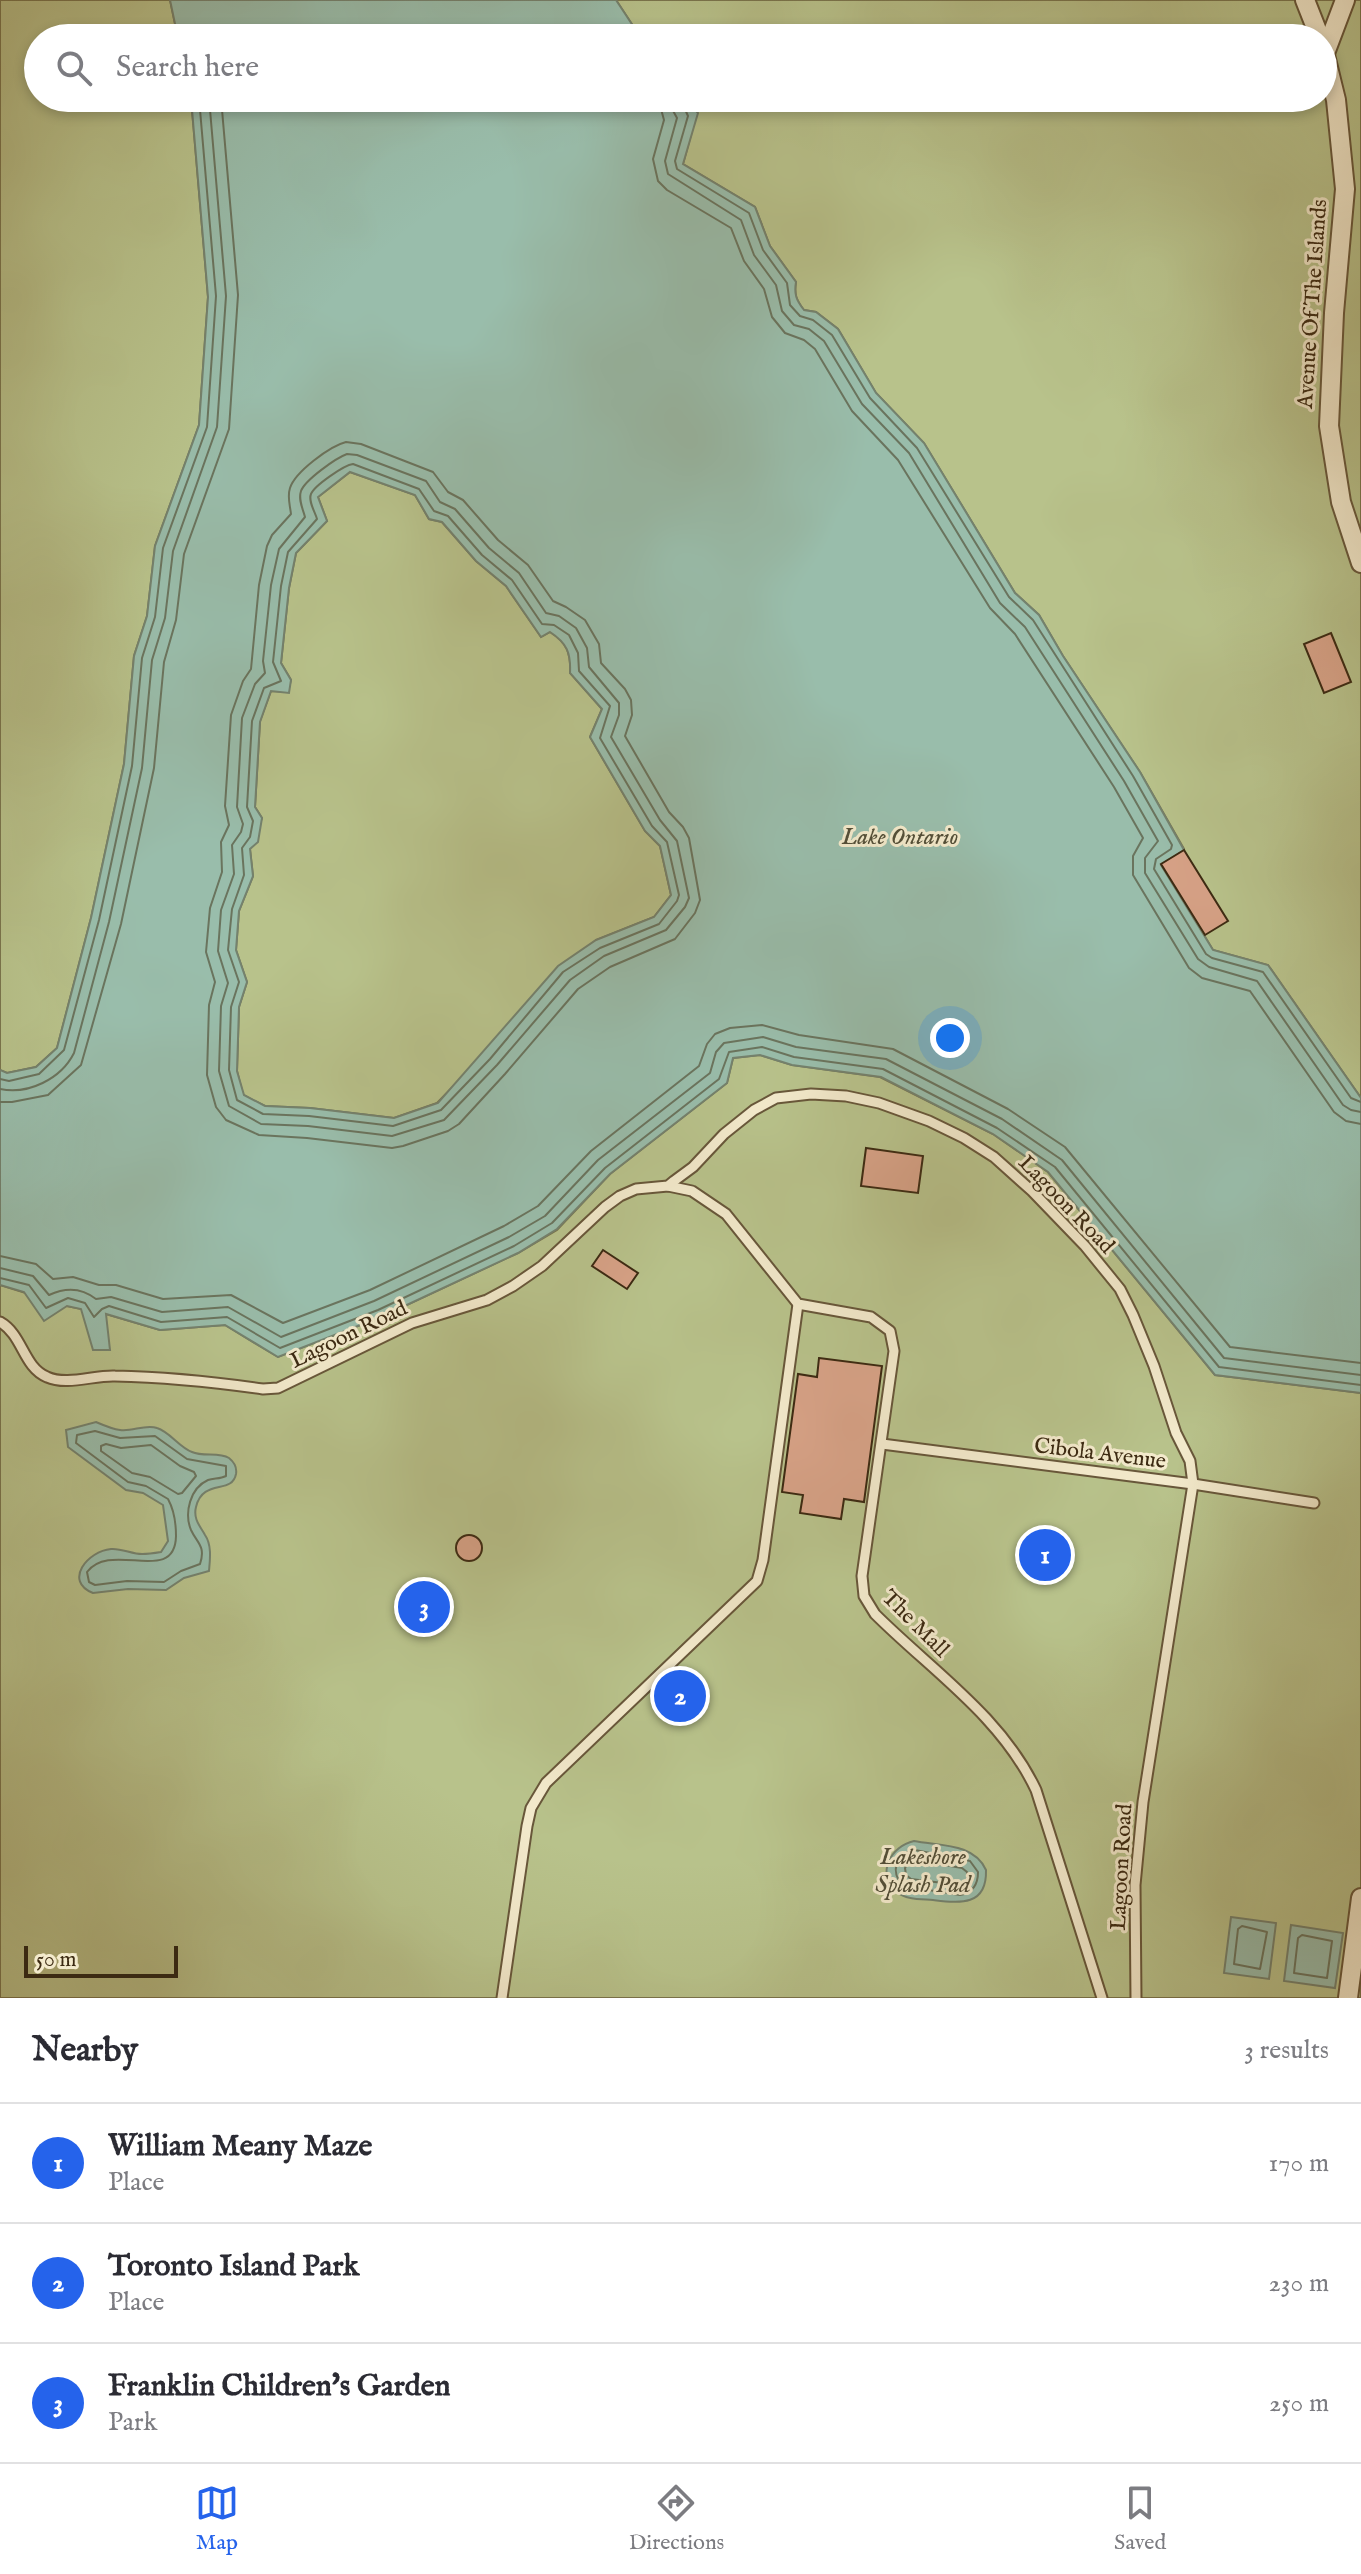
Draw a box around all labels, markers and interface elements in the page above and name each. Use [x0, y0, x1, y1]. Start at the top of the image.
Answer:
search box [24, 24, 1337, 112]
icon: search [52, 46, 96, 90]
text: Search here [116, 49, 259, 87]
street label: Avenue Of The Islands [1292, 198, 1334, 411]
water label: Lake Ontario [841, 822, 958, 853]
your location [930, 1018, 970, 1058]
street label: Lagoon Road [1012, 1150, 1120, 1261]
street label: Lagoon Road [286, 1294, 412, 1375]
street label: Cibola Avenue [1033, 1432, 1167, 1476]
pin: 1 [1019, 1525, 1071, 1585]
pin: 3 [398, 1577, 450, 1637]
street label: The Mall [875, 1584, 955, 1664]
pin: 2 [654, 1666, 706, 1726]
street label: Lagoon Road [1105, 1803, 1139, 1931]
water label: Lakeshore Splash Pad [875, 1842, 972, 1901]
scale bar [24, 1942, 178, 1978]
text: 50 m [36, 1946, 77, 1974]
text: Nearby [32, 2029, 138, 2072]
text: 3 results [1244, 2034, 1329, 2067]
text: William Meany Maze [108, 2128, 372, 2166]
text: 1 [53, 2147, 63, 2180]
text: 170 m [1269, 2147, 1329, 2180]
text: Place [108, 2166, 164, 2199]
text: Toronto Island Park [108, 2248, 359, 2286]
text: 2 [52, 2267, 64, 2300]
text: 230 m [1269, 2267, 1329, 2300]
text: Place [108, 2286, 164, 2319]
text: Franklin Children's Garden [108, 2368, 450, 2406]
text: 3 [53, 2387, 63, 2420]
text: 250 m [1269, 2387, 1329, 2420]
text: Park [108, 2406, 157, 2439]
tab: Map [195, 2481, 239, 2557]
tab: Directions [629, 2481, 724, 2557]
tab: Saved [1114, 2481, 1166, 2557]

